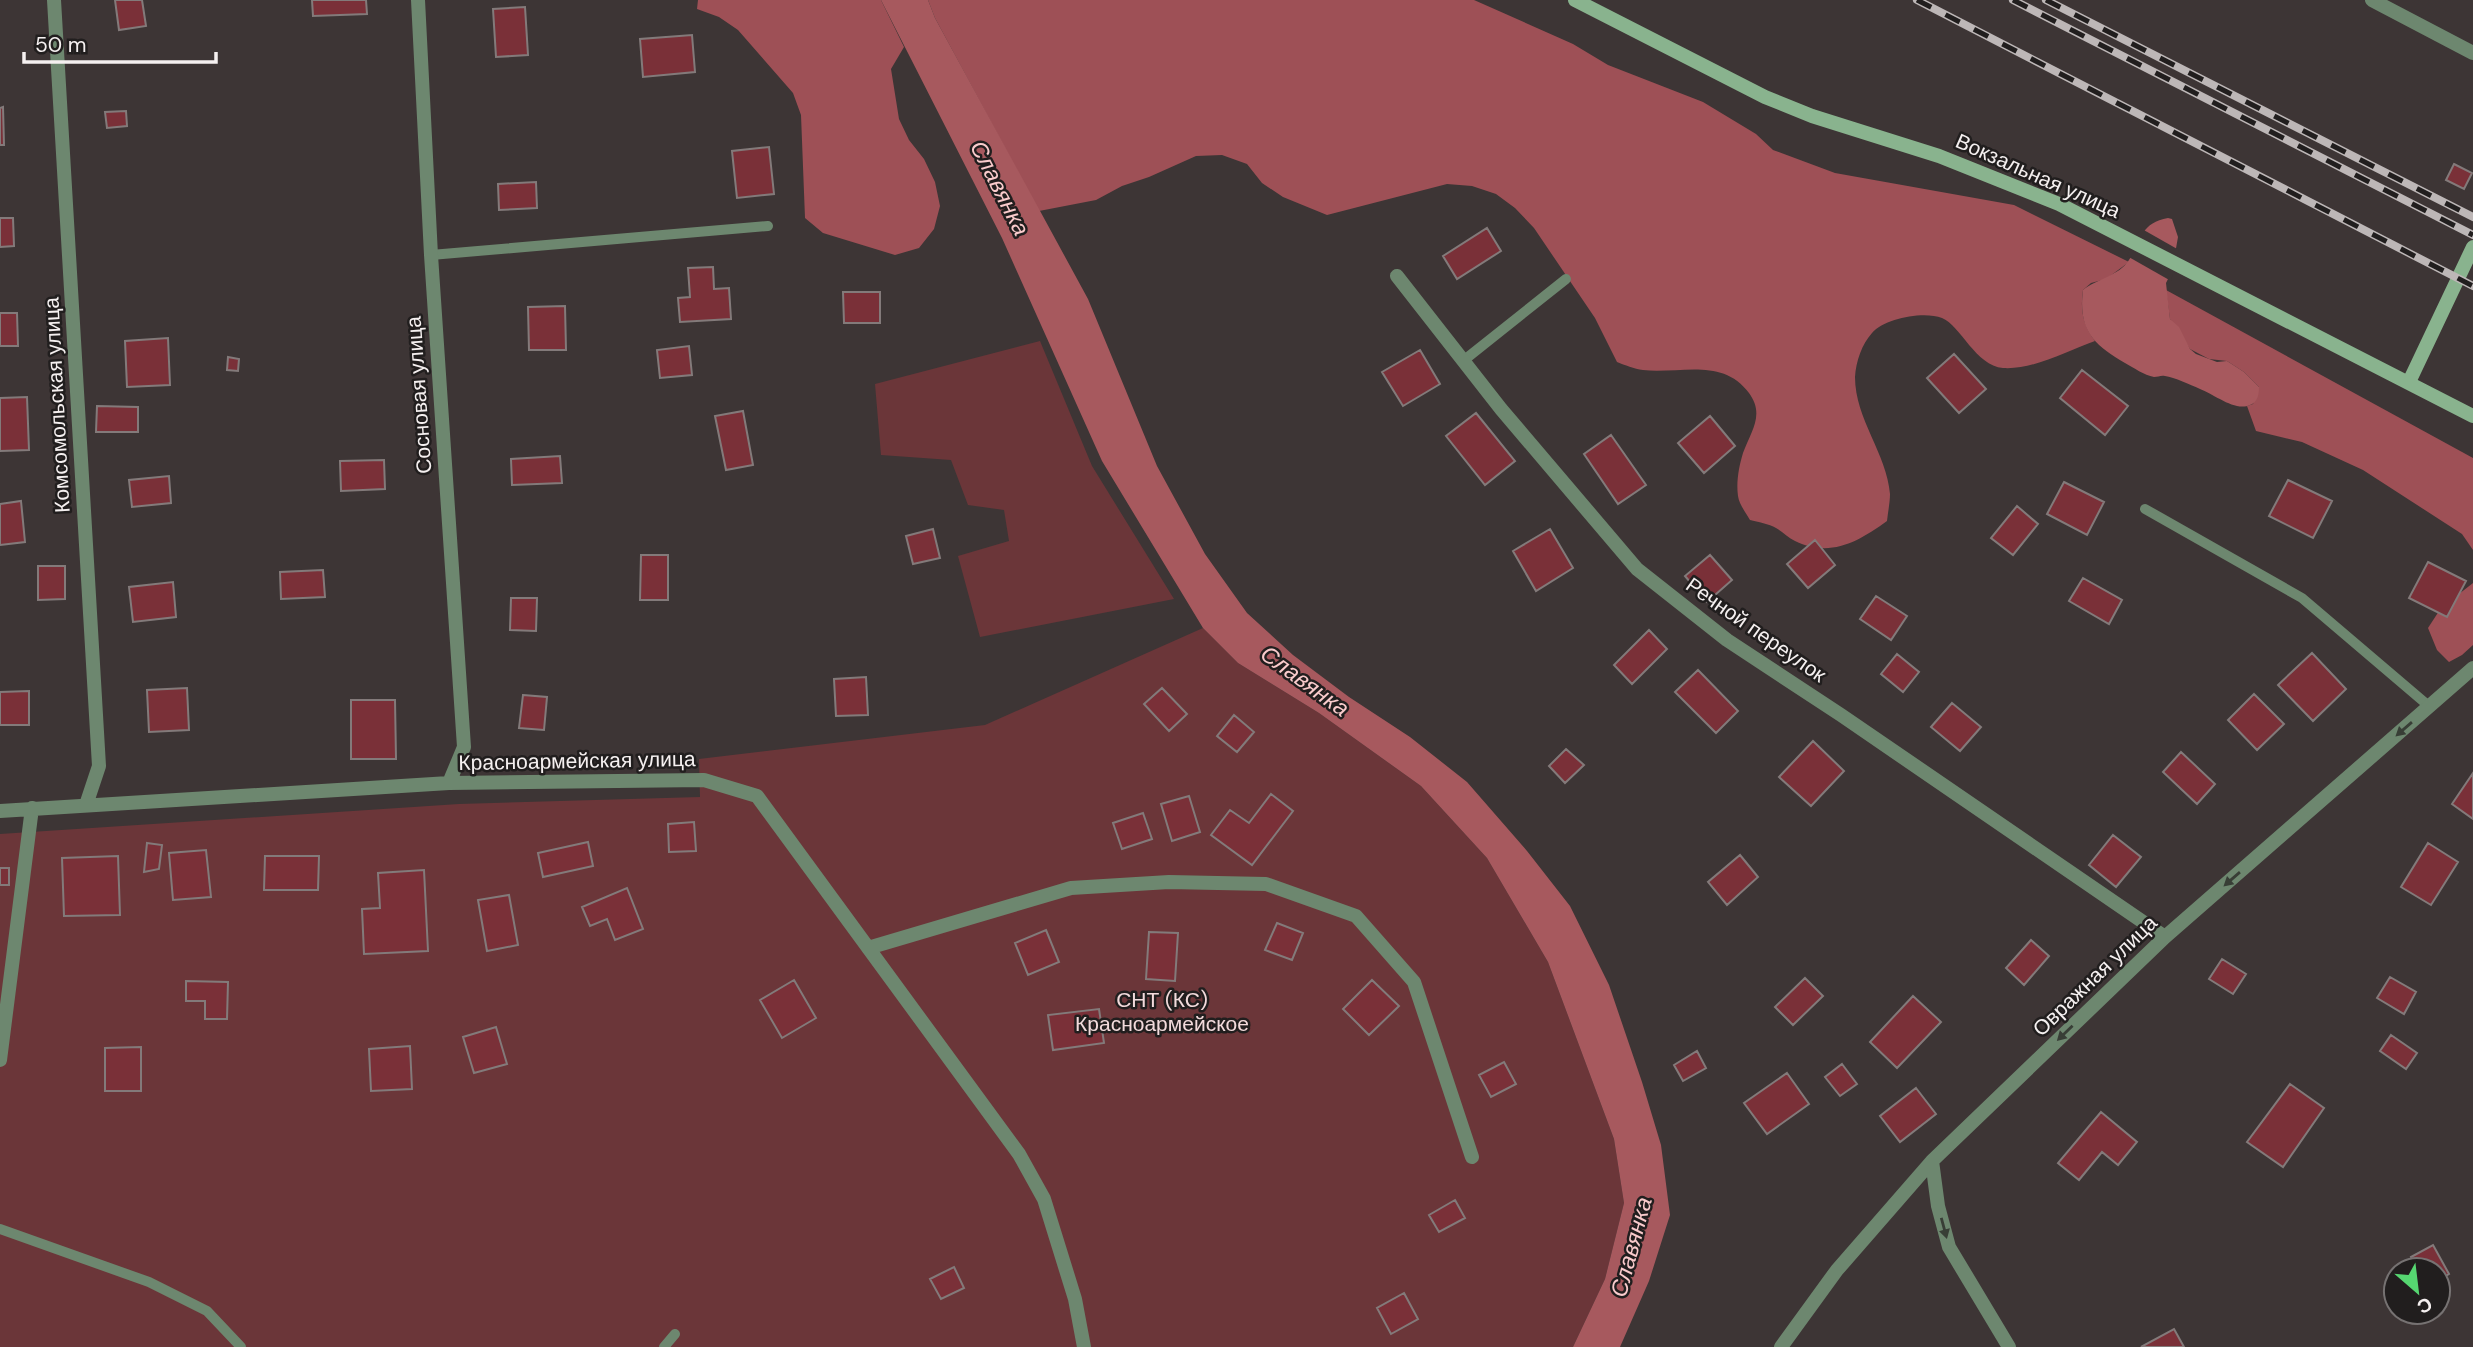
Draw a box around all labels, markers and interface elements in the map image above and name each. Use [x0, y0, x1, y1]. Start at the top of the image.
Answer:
scale bar [24, 21, 217, 65]
text: 50 m [35, 31, 86, 59]
street label: Вокзальная улица [1951, 127, 2125, 225]
water label: Славянка [963, 136, 1037, 240]
street label: Комсомольская улица [37, 296, 77, 514]
street label: Сосновая улица [400, 315, 438, 475]
street label: Речной переулок [1680, 571, 1832, 689]
water label: Славянка [1255, 639, 1355, 723]
one-way arrow [2396, 721, 2413, 737]
street label: Красноармейская улица [458, 745, 696, 777]
one-way arrow [2224, 871, 2241, 886]
street label: Овражная улица [2027, 909, 2164, 1043]
park label: СНТ (КС) Красноармейское [1075, 986, 1249, 1038]
one-way arrow [2057, 1025, 2074, 1041]
water label: Славянка [1603, 1194, 1659, 1300]
one-way arrow [1939, 1217, 1950, 1239]
north arrow [2382, 1256, 2452, 1326]
text: С [2413, 1291, 2437, 1320]

